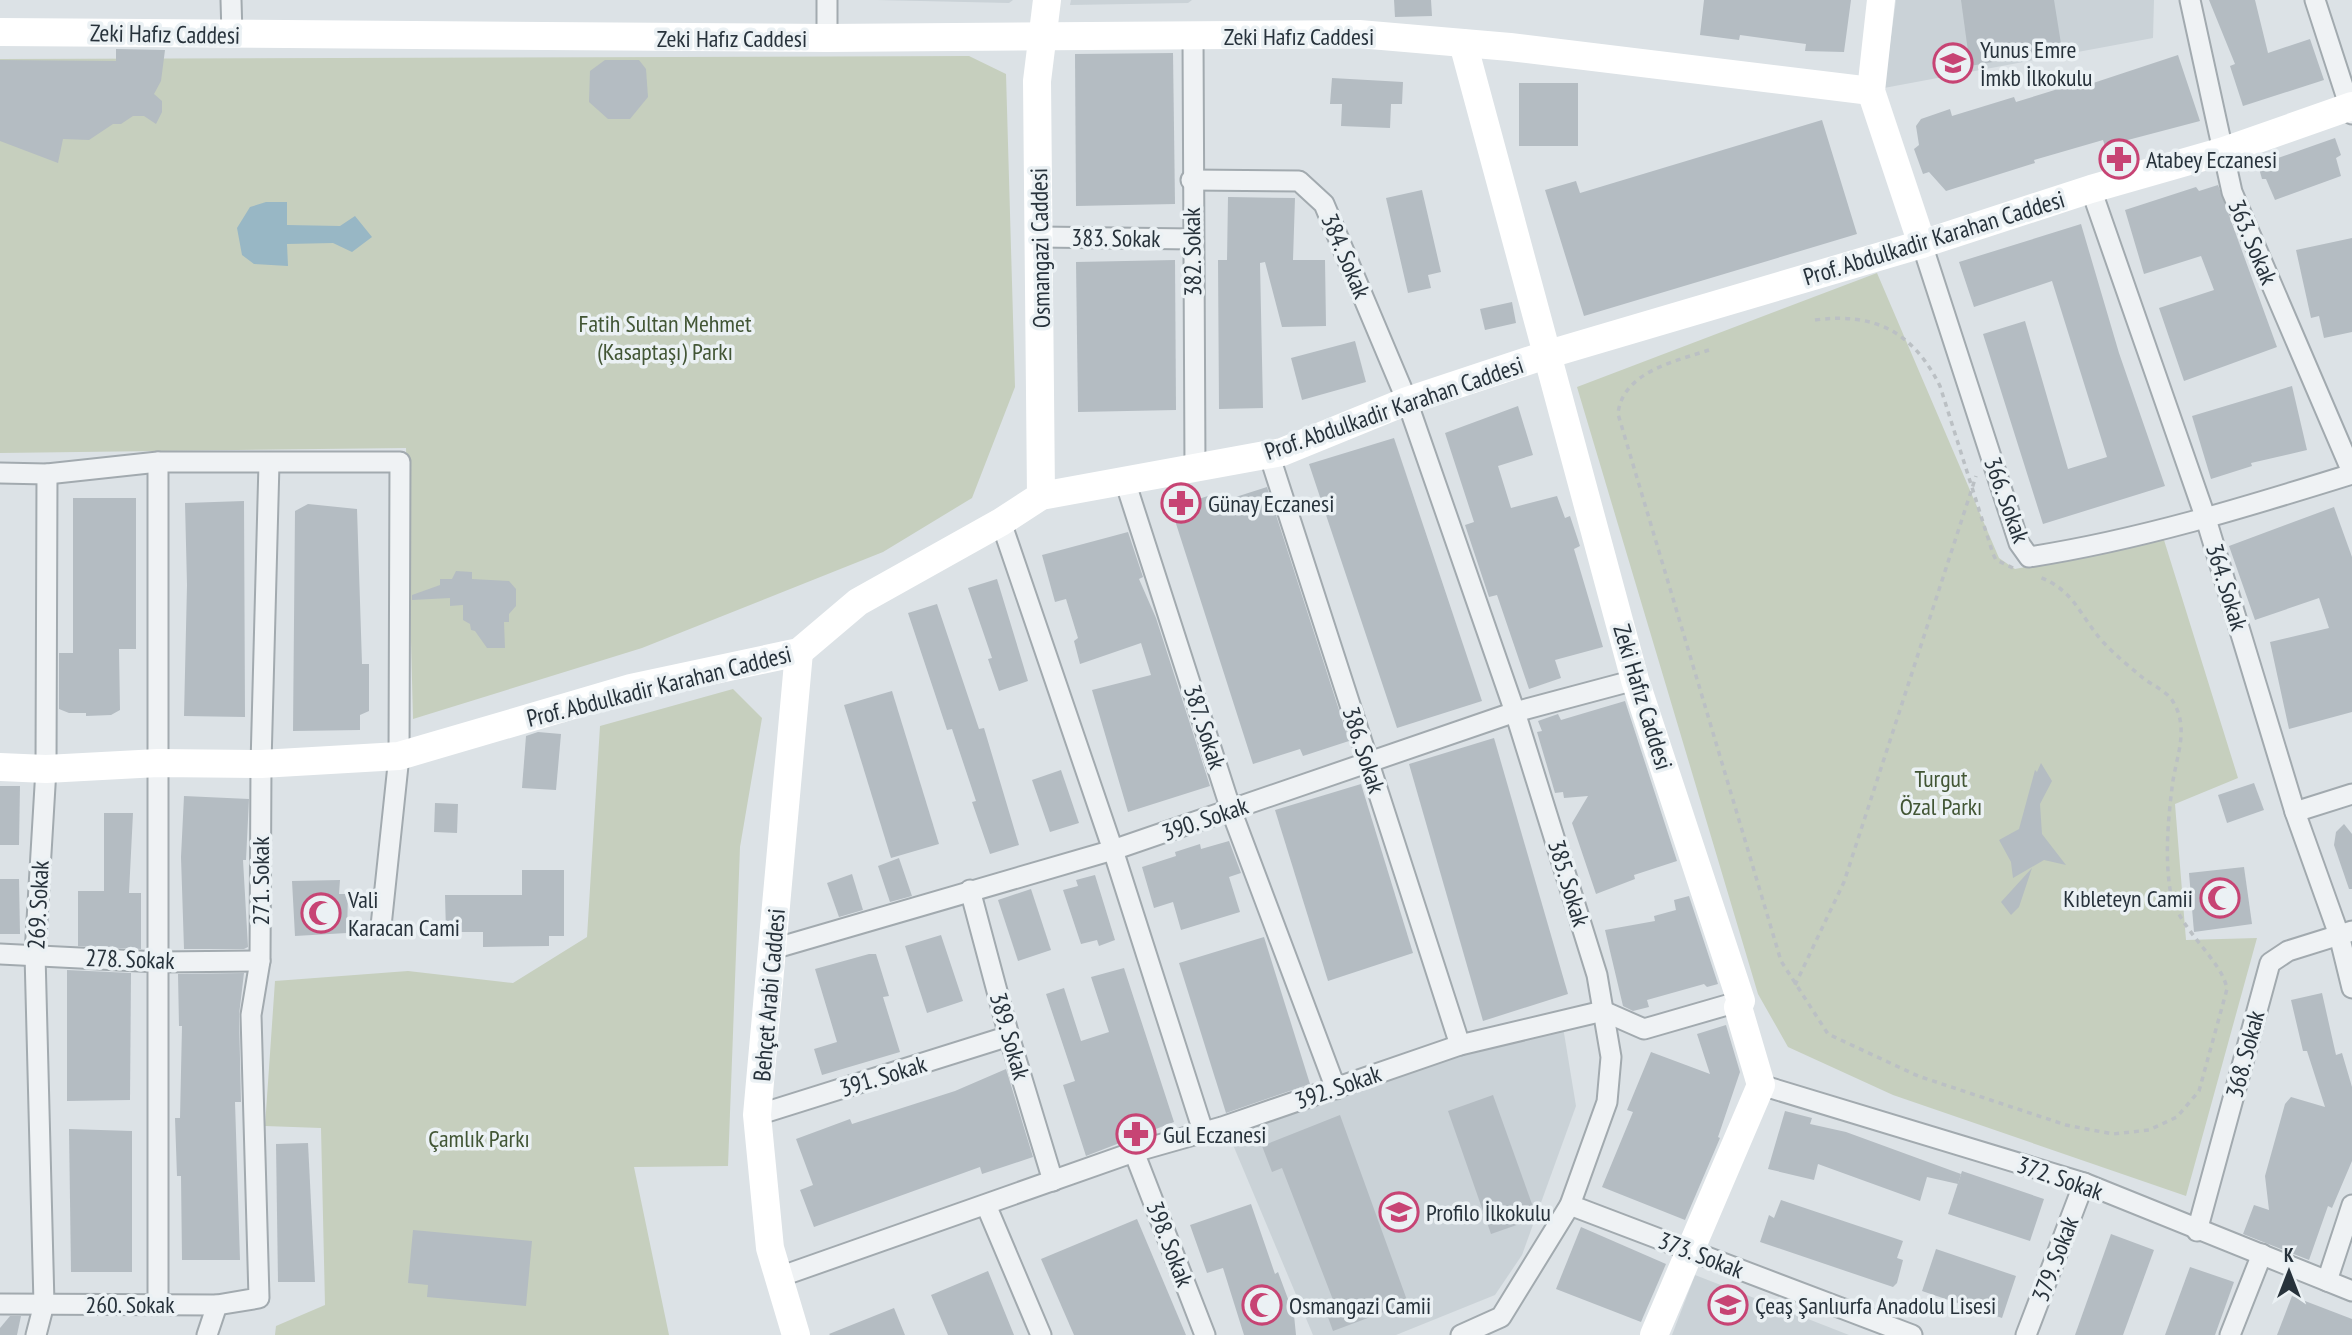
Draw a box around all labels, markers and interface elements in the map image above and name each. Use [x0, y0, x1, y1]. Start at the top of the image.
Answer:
street label: Zeki Hafız Caddesi [90, 17, 240, 51]
street label: Zeki Hafız Caddesi [1224, 21, 1374, 52]
street label: Zeki Hafız Caddesi [657, 23, 807, 54]
place label: Yunus Emre İmkb İlkokulu [1980, 34, 2092, 93]
school or university icon: Yunus Emre İmkb İlkokulu [1932, 42, 1974, 84]
pharmacy icon: Atabey Eczanesi [2098, 138, 2140, 180]
place label: Atabey Eczanesi [2146, 144, 2277, 175]
street label: Osmangazi Caddesi [1023, 168, 1057, 328]
street label: Prof. Abdulkadir Karahan Caddesi [1800, 183, 2068, 293]
street label: 363. Sokak [2221, 195, 2285, 290]
street label: 382. Sokak [1176, 207, 1208, 297]
street label: 384. Sokak [1314, 209, 1378, 304]
street label: 383. Sokak [1071, 222, 1161, 254]
park label: Fatih Sultan Mehmet (Kasaptaşı) Parkı [579, 308, 752, 367]
street label: Prof. Abdulkadir Karahan Caddesi [1261, 349, 1527, 467]
street label: 366. Sokak [1977, 453, 2037, 548]
pharmacy icon: Günay Eczanesi [1160, 482, 1202, 524]
place label: Günay Eczanesi [1208, 488, 1334, 519]
street label: 364. Sokak [2199, 540, 2255, 635]
street label: Zeki Hafız Caddesi [1606, 621, 1680, 773]
street label: Prof. Abdulkadir Karahan Caddesi [523, 638, 795, 734]
street label: 387. Sokak [1177, 681, 1233, 774]
street label: 386. Sokak [1336, 703, 1393, 798]
park label: Turgut Özal Parkı [1900, 763, 1982, 822]
street label: 390. Sokak [1158, 790, 1253, 848]
street label: 271. Sokak [245, 836, 276, 926]
street label: 385. Sokak [1541, 836, 1597, 931]
street label: 269. Sokak [20, 859, 56, 950]
mosque icon: Kıbleteyn Camii [2199, 877, 2241, 919]
place label: Kıbleteyn Camii [2063, 883, 2193, 914]
place label: Vali Karacan Cami [347, 884, 460, 943]
mosque icon: Vali Karacan Cami [300, 892, 342, 934]
street label: Behçet Arabi Caddesi [746, 907, 792, 1083]
street label: 278. Sokak [85, 942, 176, 976]
street label: 389. Sokak [983, 989, 1037, 1084]
street label: 368. Sokak [2219, 1006, 2272, 1101]
street label: 391. Sokak [836, 1048, 931, 1104]
street label: 392. Sokak [1291, 1058, 1386, 1116]
pharmacy icon: Gul Eczanesi [1115, 1113, 1157, 1155]
place label: Gul Eczanesi [1163, 1119, 1266, 1150]
park label: Çamlık Parkı [428, 1123, 530, 1154]
street label: 372. Sokak [2013, 1149, 2108, 1207]
school or university icon: Profilo İlkokulu [1378, 1191, 1420, 1233]
street label: 398. Sokak [1140, 1197, 1201, 1292]
place label: Profilo İlkokulu [1426, 1197, 1551, 1228]
street label: 379. Sokak [2025, 1211, 2086, 1306]
street label: 373. Sokak [1654, 1225, 1749, 1286]
north arrow [2254, 1237, 2324, 1307]
text: K [2284, 1243, 2294, 1267]
mosque icon: Osmangazi Camii [1241, 1284, 1283, 1326]
school or university icon: Çeaş Şanlıurfa Anadolu Lisesi [1707, 1284, 1749, 1326]
street label: 260. Sokak [85, 1289, 175, 1320]
place label: Osmangazi Camii [1289, 1290, 1431, 1321]
place label: Çeaş Şanlıurfa Anadolu Lisesi [1755, 1290, 1996, 1321]

